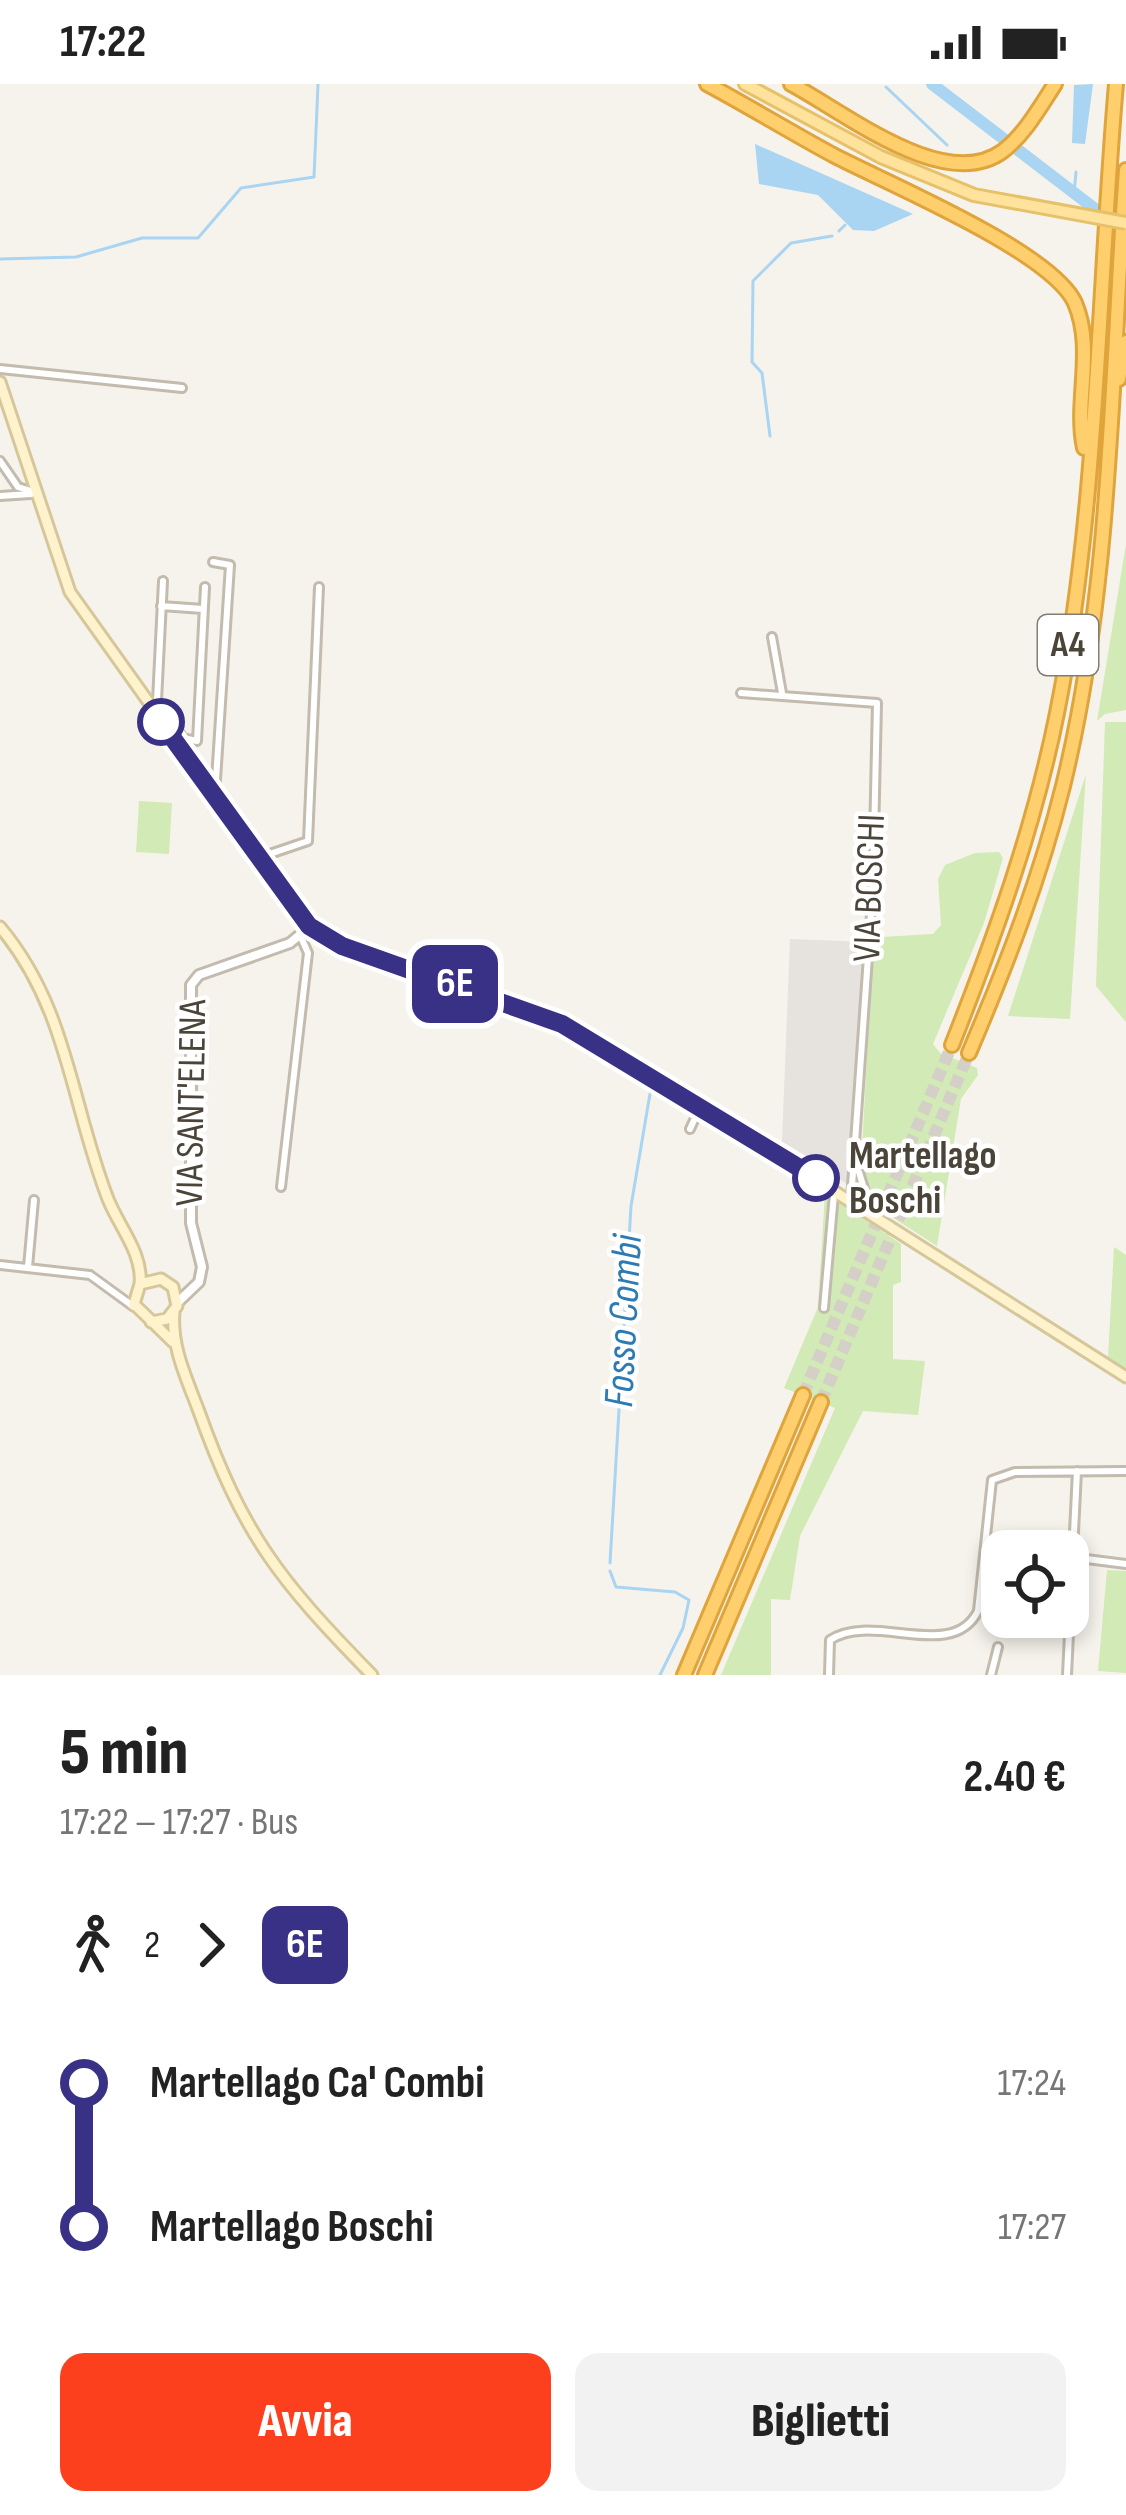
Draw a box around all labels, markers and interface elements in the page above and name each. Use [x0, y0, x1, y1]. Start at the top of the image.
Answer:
text: 17:22 [60, 15, 146, 70]
road number: A4 [1038, 615, 1098, 675]
unlabelled marker [139, 700, 183, 744]
street label: VIA BOSCHI [844, 813, 896, 963]
line badge: 6E [401, 945, 509, 1023]
text: 6E [436, 958, 474, 1009]
street label: VIA SANT'ELENA [167, 999, 217, 1207]
place label: Martellago Boschi [849, 1133, 997, 1225]
marker: Martellago Boschi [794, 1156, 838, 1200]
water label: Fosso Combi [594, 1232, 654, 1409]
map controls [981, 1530, 1089, 1638]
button: locate [981, 1530, 1089, 1638]
text: 5 min [60, 1714, 188, 1793]
text: 2.40 € [963, 1750, 1066, 1805]
text: 17:22 – 17:27 · Bus [60, 1799, 298, 1846]
icon: walk [60, 1912, 126, 1978]
icon: forward [178, 1912, 244, 1978]
text: 6E [286, 1919, 324, 1970]
text: 2 [144, 1922, 160, 1969]
text: Martellago Ca' Combi [150, 2056, 484, 2111]
text: 17:24 [998, 2060, 1066, 2107]
text: Martellago Boschi [150, 2200, 434, 2255]
text: 17:27 [998, 2204, 1066, 2251]
button: Avvia [60, 2353, 551, 2491]
button: Biglietti [575, 2353, 1066, 2491]

